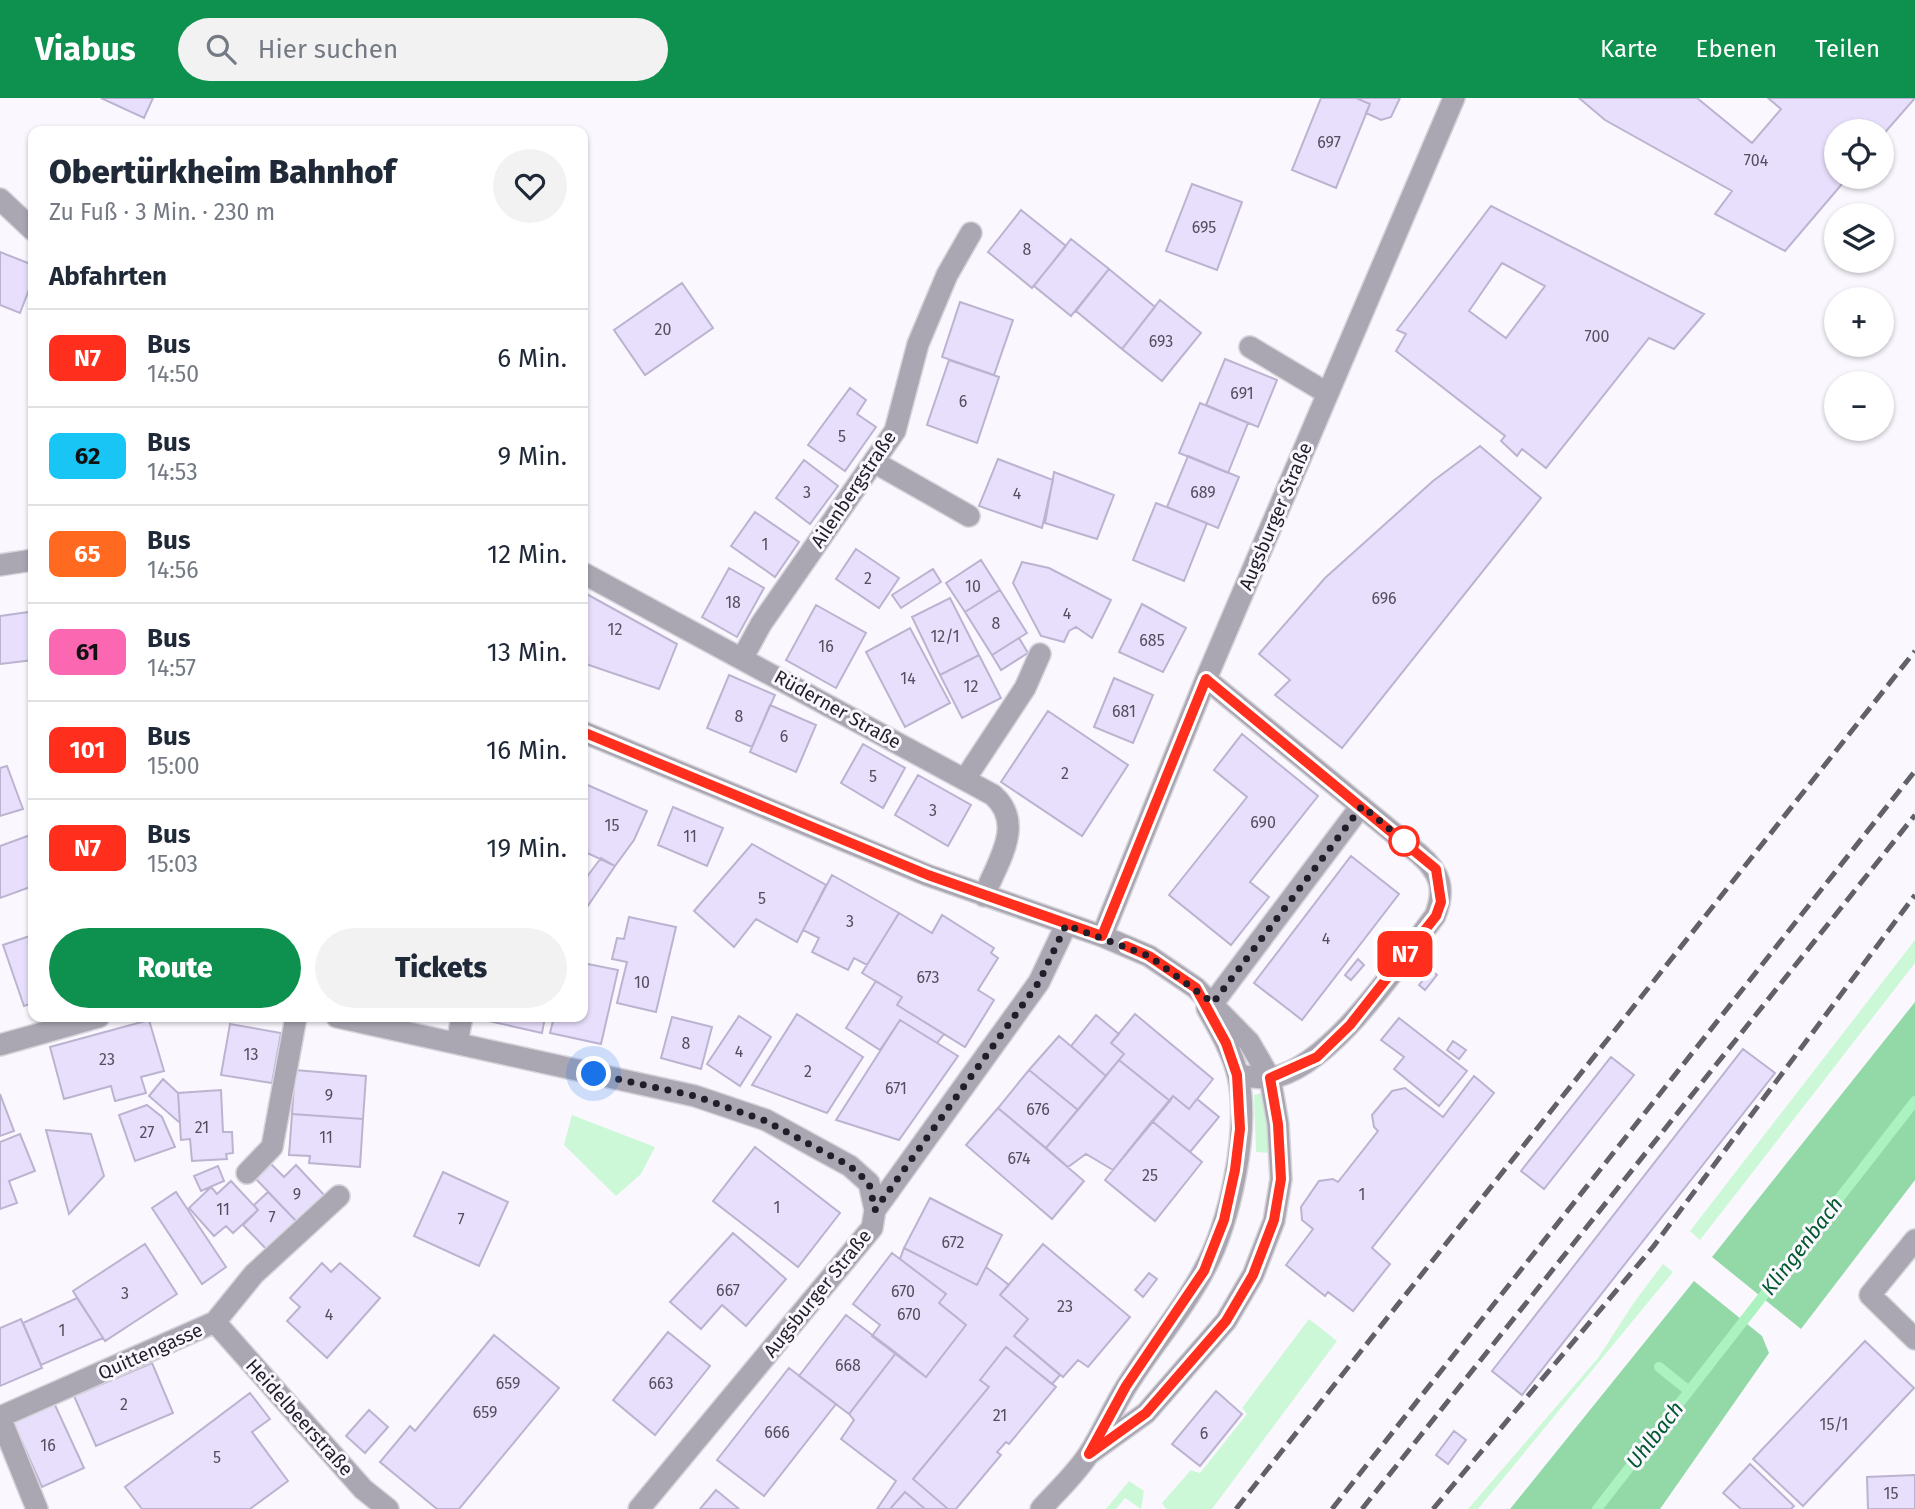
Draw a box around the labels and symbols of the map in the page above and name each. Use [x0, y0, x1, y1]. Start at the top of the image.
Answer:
house number: 697 [1317, 133, 1341, 152]
house number: 704 [1744, 151, 1769, 170]
house number: 695 [1192, 218, 1216, 237]
house number: 8 [1023, 240, 1032, 259]
house number: 20 [655, 320, 671, 339]
house number: 700 [1585, 327, 1609, 346]
house number: 693 [1149, 332, 1173, 351]
house number: 691 [1230, 384, 1254, 403]
house number: 6 [959, 392, 967, 411]
street label: Ailenbergstraße [806, 426, 901, 552]
house number: 5 [838, 427, 846, 446]
street label: Augsburger Straße [1234, 439, 1317, 593]
house number: 3 [803, 483, 811, 502]
house number: 689 [1190, 483, 1216, 502]
house number: 4 [1013, 484, 1022, 503]
house number: 1 [762, 535, 768, 554]
house number: 2 [864, 569, 872, 588]
house number: 10 [965, 577, 981, 596]
house number: 696 [1371, 589, 1397, 608]
house number: 18 [725, 593, 741, 612]
house number: 4 [1063, 604, 1072, 623]
house number: 8 [992, 614, 1001, 633]
house number: 12 [608, 620, 622, 639]
house number: 12/1 [930, 627, 960, 646]
house number: 685 [1139, 631, 1165, 650]
house number: 16 [818, 637, 834, 656]
street label: Rüderner Straße [770, 665, 905, 754]
house number: 14 [900, 669, 916, 688]
house number: 12 [964, 677, 978, 696]
house number: 681 [1112, 702, 1136, 721]
house number: 8 [735, 707, 744, 726]
house number: 6 [780, 727, 788, 746]
house number: 2 [1061, 764, 1069, 783]
house number: 5 [869, 767, 877, 786]
house number: 3 [929, 801, 937, 820]
house number: 690 [1250, 813, 1276, 832]
house number: 15 [605, 816, 619, 835]
unlabelled marker [1389, 826, 1419, 856]
house number: 11 [683, 827, 697, 846]
house number: 5 [758, 889, 766, 908]
house number: 3 [846, 912, 854, 931]
house number: 4 [1322, 929, 1331, 948]
line badge: N7 [1374, 931, 1436, 977]
house number: 673 [916, 968, 940, 987]
house number: 10 [634, 973, 650, 992]
house number: 8 [682, 1034, 691, 1053]
house number: 4 [735, 1042, 744, 1061]
house number: 13 [244, 1045, 258, 1064]
house number: 23 [99, 1050, 115, 1069]
your location [576, 1056, 611, 1091]
house number: 2 [804, 1062, 812, 1081]
house number: 671 [885, 1079, 907, 1098]
house number: 9 [325, 1086, 333, 1105]
house number: 676 [1026, 1100, 1050, 1119]
house number: 21 [195, 1118, 209, 1137]
house number: 27 [140, 1123, 154, 1142]
house number: 11 [319, 1128, 333, 1147]
house number: 674 [1007, 1149, 1031, 1168]
house number: 25 [1142, 1166, 1158, 1185]
house number: 9 [293, 1185, 301, 1204]
house number: 1 [1359, 1185, 1365, 1204]
water label: Klingenbach [1755, 1192, 1849, 1300]
house number: 1 [774, 1198, 780, 1217]
house number: 11 [216, 1200, 230, 1219]
house number: 7 [268, 1208, 276, 1227]
house number: 7 [457, 1210, 465, 1229]
street label: Augsburger Straße [759, 1225, 876, 1362]
house number: 672 [942, 1233, 965, 1252]
house number: 667 [716, 1281, 740, 1300]
house number: 670 [891, 1282, 915, 1301]
house number: 3 [121, 1284, 129, 1303]
house number: 23 [1057, 1297, 1073, 1316]
house number: 4 [325, 1305, 334, 1324]
house number: 670 [897, 1305, 921, 1324]
street label: Quittengasse [94, 1318, 206, 1385]
house number: 1 [59, 1321, 65, 1340]
street label: Heidelbeerstraße [241, 1354, 358, 1481]
house number: 668 [835, 1356, 861, 1375]
house number: 659 [496, 1374, 520, 1393]
house number: 663 [649, 1374, 673, 1393]
house number: 2 [120, 1395, 128, 1414]
water label: Uhlbach [1621, 1396, 1689, 1474]
house number: 659 [473, 1403, 497, 1422]
house number: 21 [993, 1406, 1007, 1425]
house number: 15/1 [1820, 1415, 1848, 1434]
house number: 666 [764, 1423, 790, 1442]
house number: 6 [1200, 1424, 1208, 1443]
house number: 16 [40, 1436, 56, 1455]
house number: 5 [213, 1448, 221, 1467]
house number: 15 [1884, 1484, 1898, 1503]

